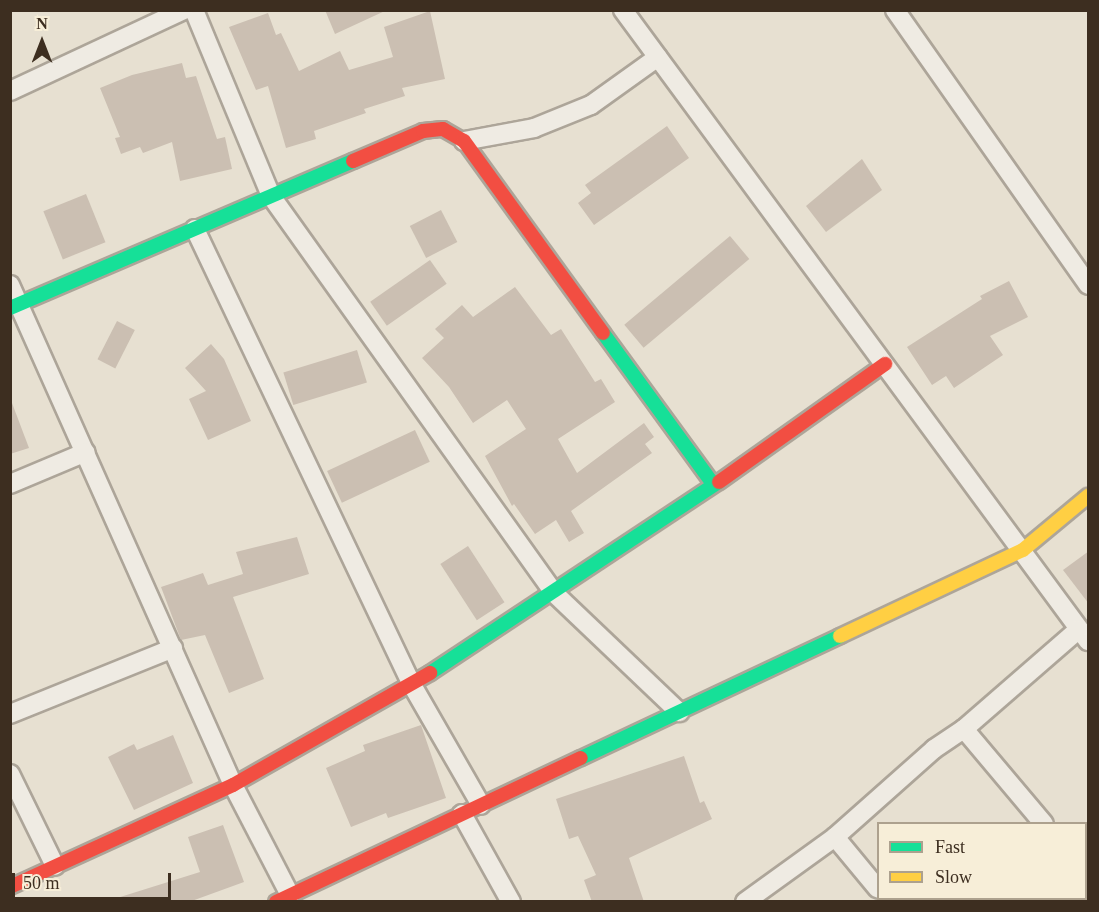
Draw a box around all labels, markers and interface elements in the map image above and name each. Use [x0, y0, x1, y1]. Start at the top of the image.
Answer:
north arrow [12, 12, 72, 72]
text: N [36, 15, 48, 32]
legend [877, 822, 1087, 900]
text: Fast [935, 837, 965, 857]
scale bar [15, 861, 174, 899]
text: Slow [935, 867, 972, 887]
text: 50 m [23, 873, 60, 893]

